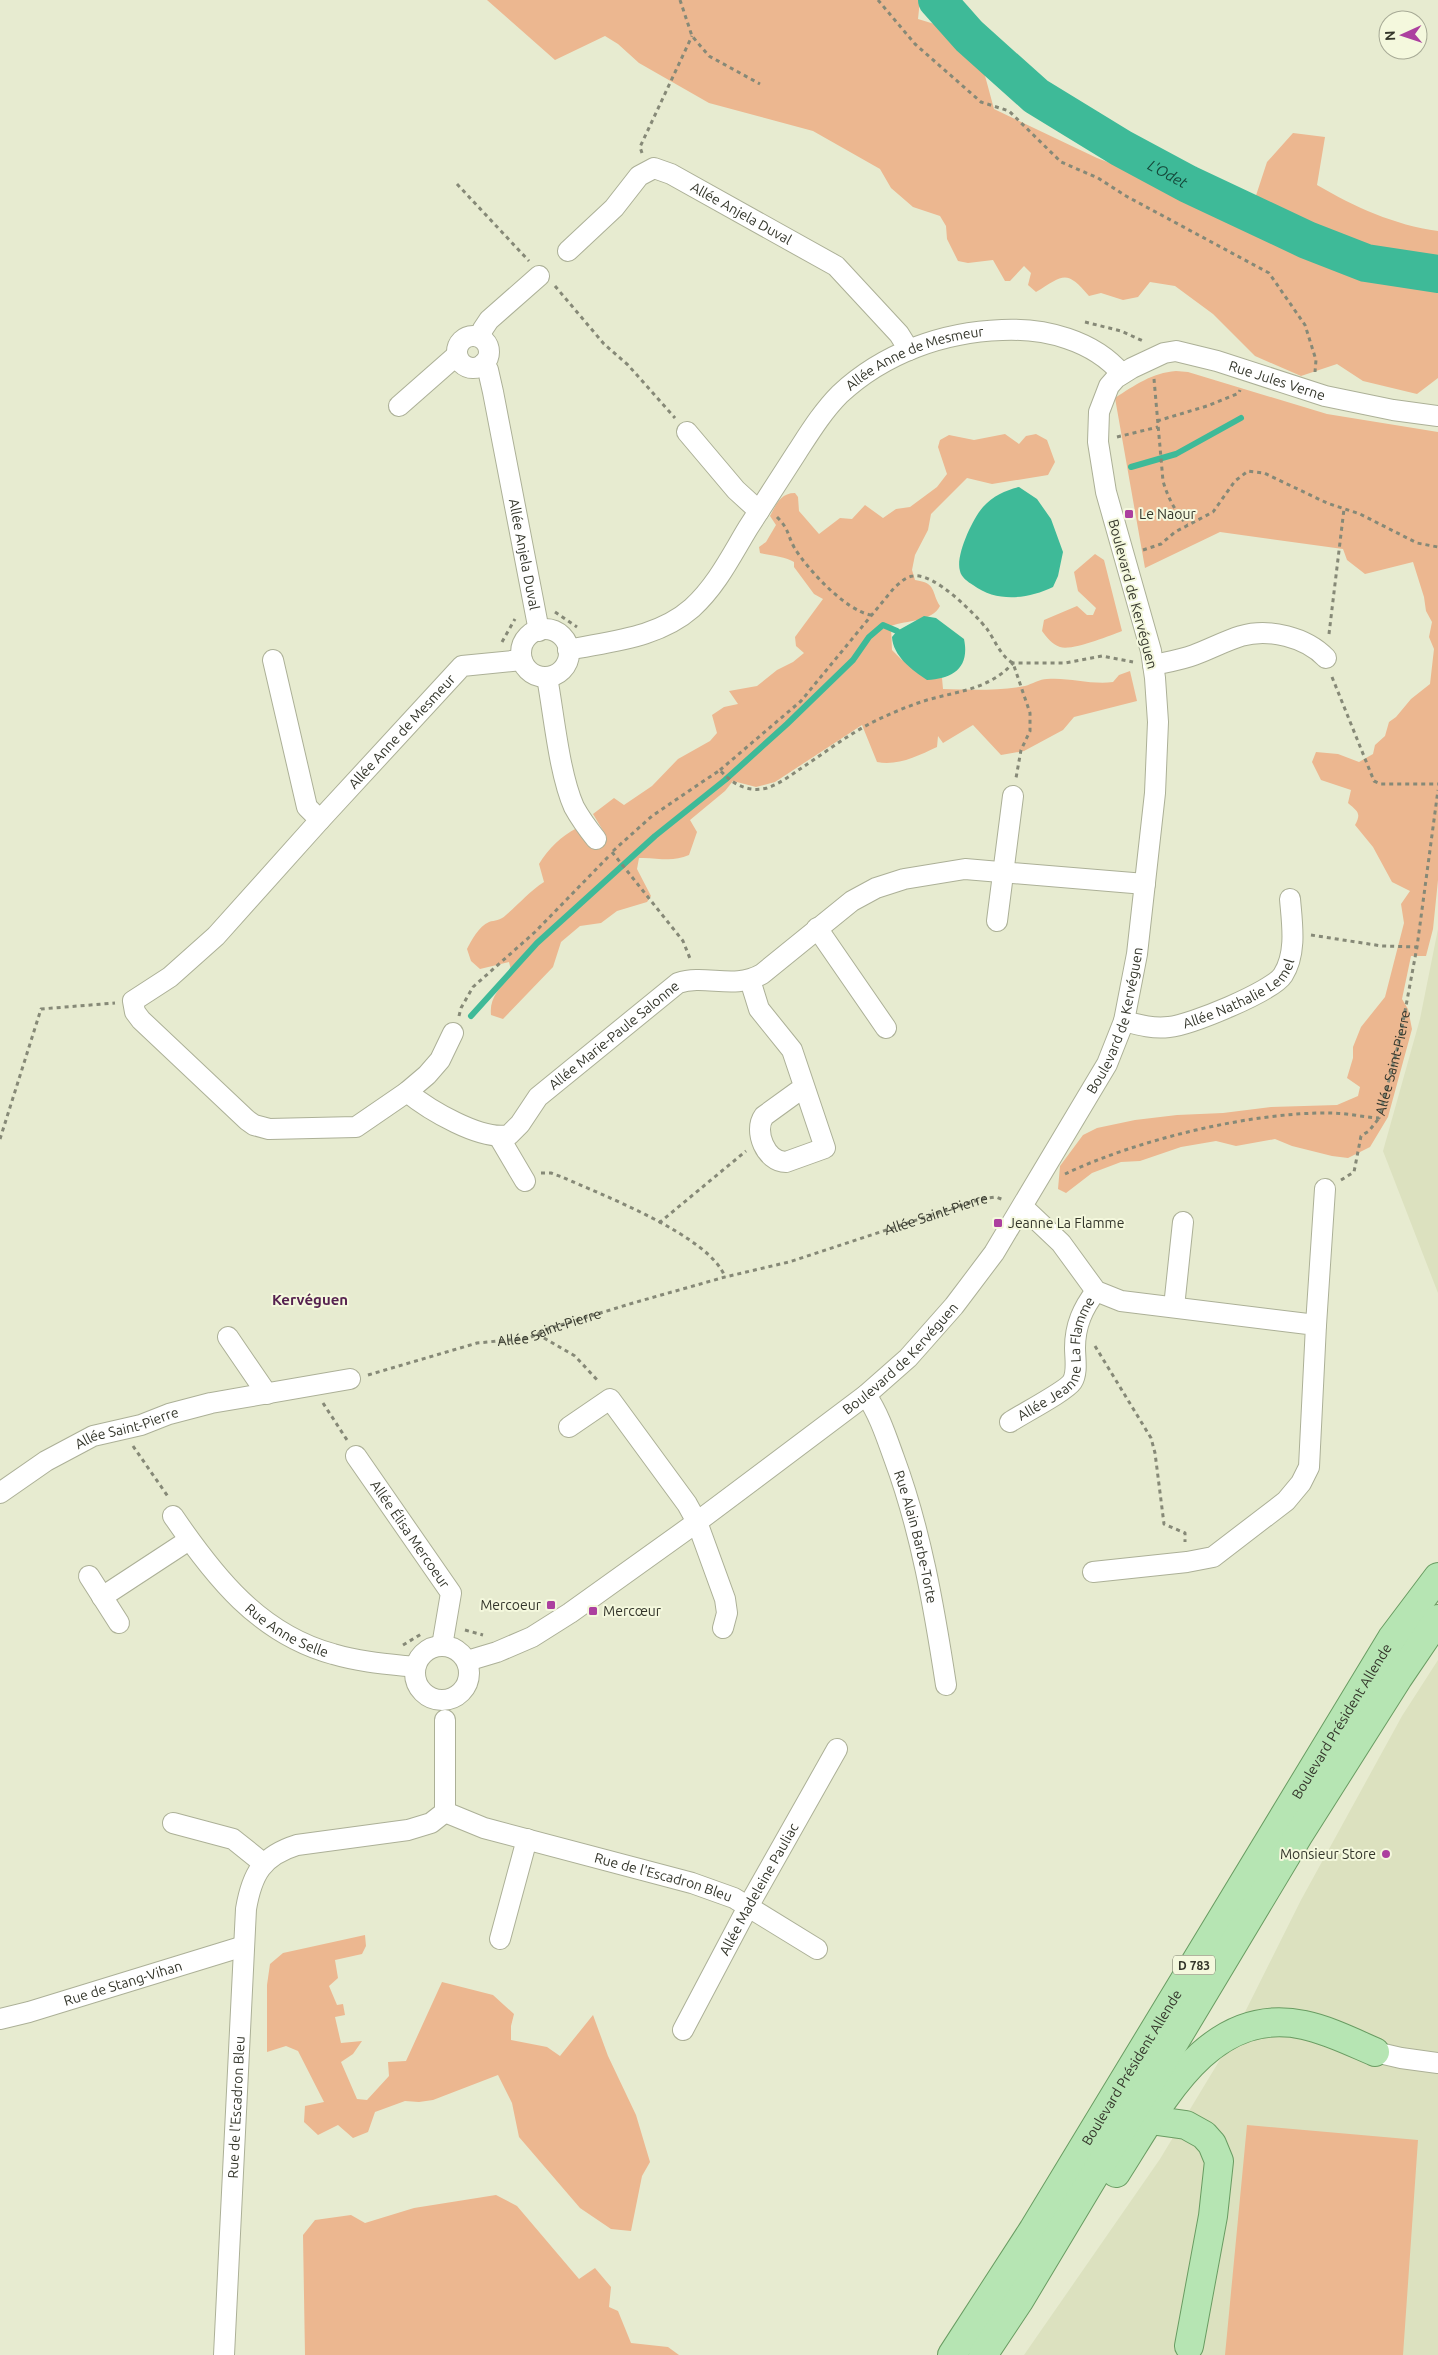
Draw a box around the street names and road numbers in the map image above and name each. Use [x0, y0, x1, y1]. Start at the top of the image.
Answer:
street label: Allée Anjela Duval [688, 179, 795, 248]
street label: Allée Anne de Mesmeur [842, 323, 985, 394]
street label: Rue Jules Verne [1227, 357, 1327, 404]
street label: Allée Anjela Duval [506, 497, 543, 612]
street label: Boulevard de Kervéguen [1105, 517, 1161, 671]
street label: Allée Anne de Mesmeur [345, 671, 459, 792]
street label: Boulevard de Kervéguen [1083, 946, 1146, 1097]
street label: Allée Nathalie Lemel [1181, 956, 1298, 1032]
street label: Allée Marie-Paule Salonne [546, 977, 682, 1093]
street label: Allée Saint-Pierre [1372, 1009, 1413, 1117]
street label: Allée Saint-Pierre [882, 1190, 989, 1238]
street label: Allée Jeanne La Flamme [1015, 1294, 1098, 1424]
street label: Boulevard de Kervéguen [839, 1299, 961, 1418]
street label: Allée Saint-Pierre [496, 1305, 603, 1349]
street label: Allée Saint-Pierre [72, 1404, 180, 1452]
street label: Rue Alain Barbe-Torte [891, 1468, 940, 1605]
street label: Allée Élisa Mercoeur [367, 1477, 453, 1592]
street label: Rue Anne Selle [242, 1600, 330, 1660]
street label: Boulevard Président Allende [1288, 1641, 1395, 1802]
street label: Allée Madeleine Pauliac [716, 1820, 802, 1958]
street label: Rue de l'Escadron Bleu [593, 1850, 734, 1905]
road number: D 783 [1173, 1956, 1215, 1974]
street label: Rue de Stang-Vihan [62, 1958, 184, 2009]
street label: Boulevard Président Allende [1078, 1987, 1185, 2148]
street label: Rue de l'Escadron Bleu [225, 2036, 248, 2179]

